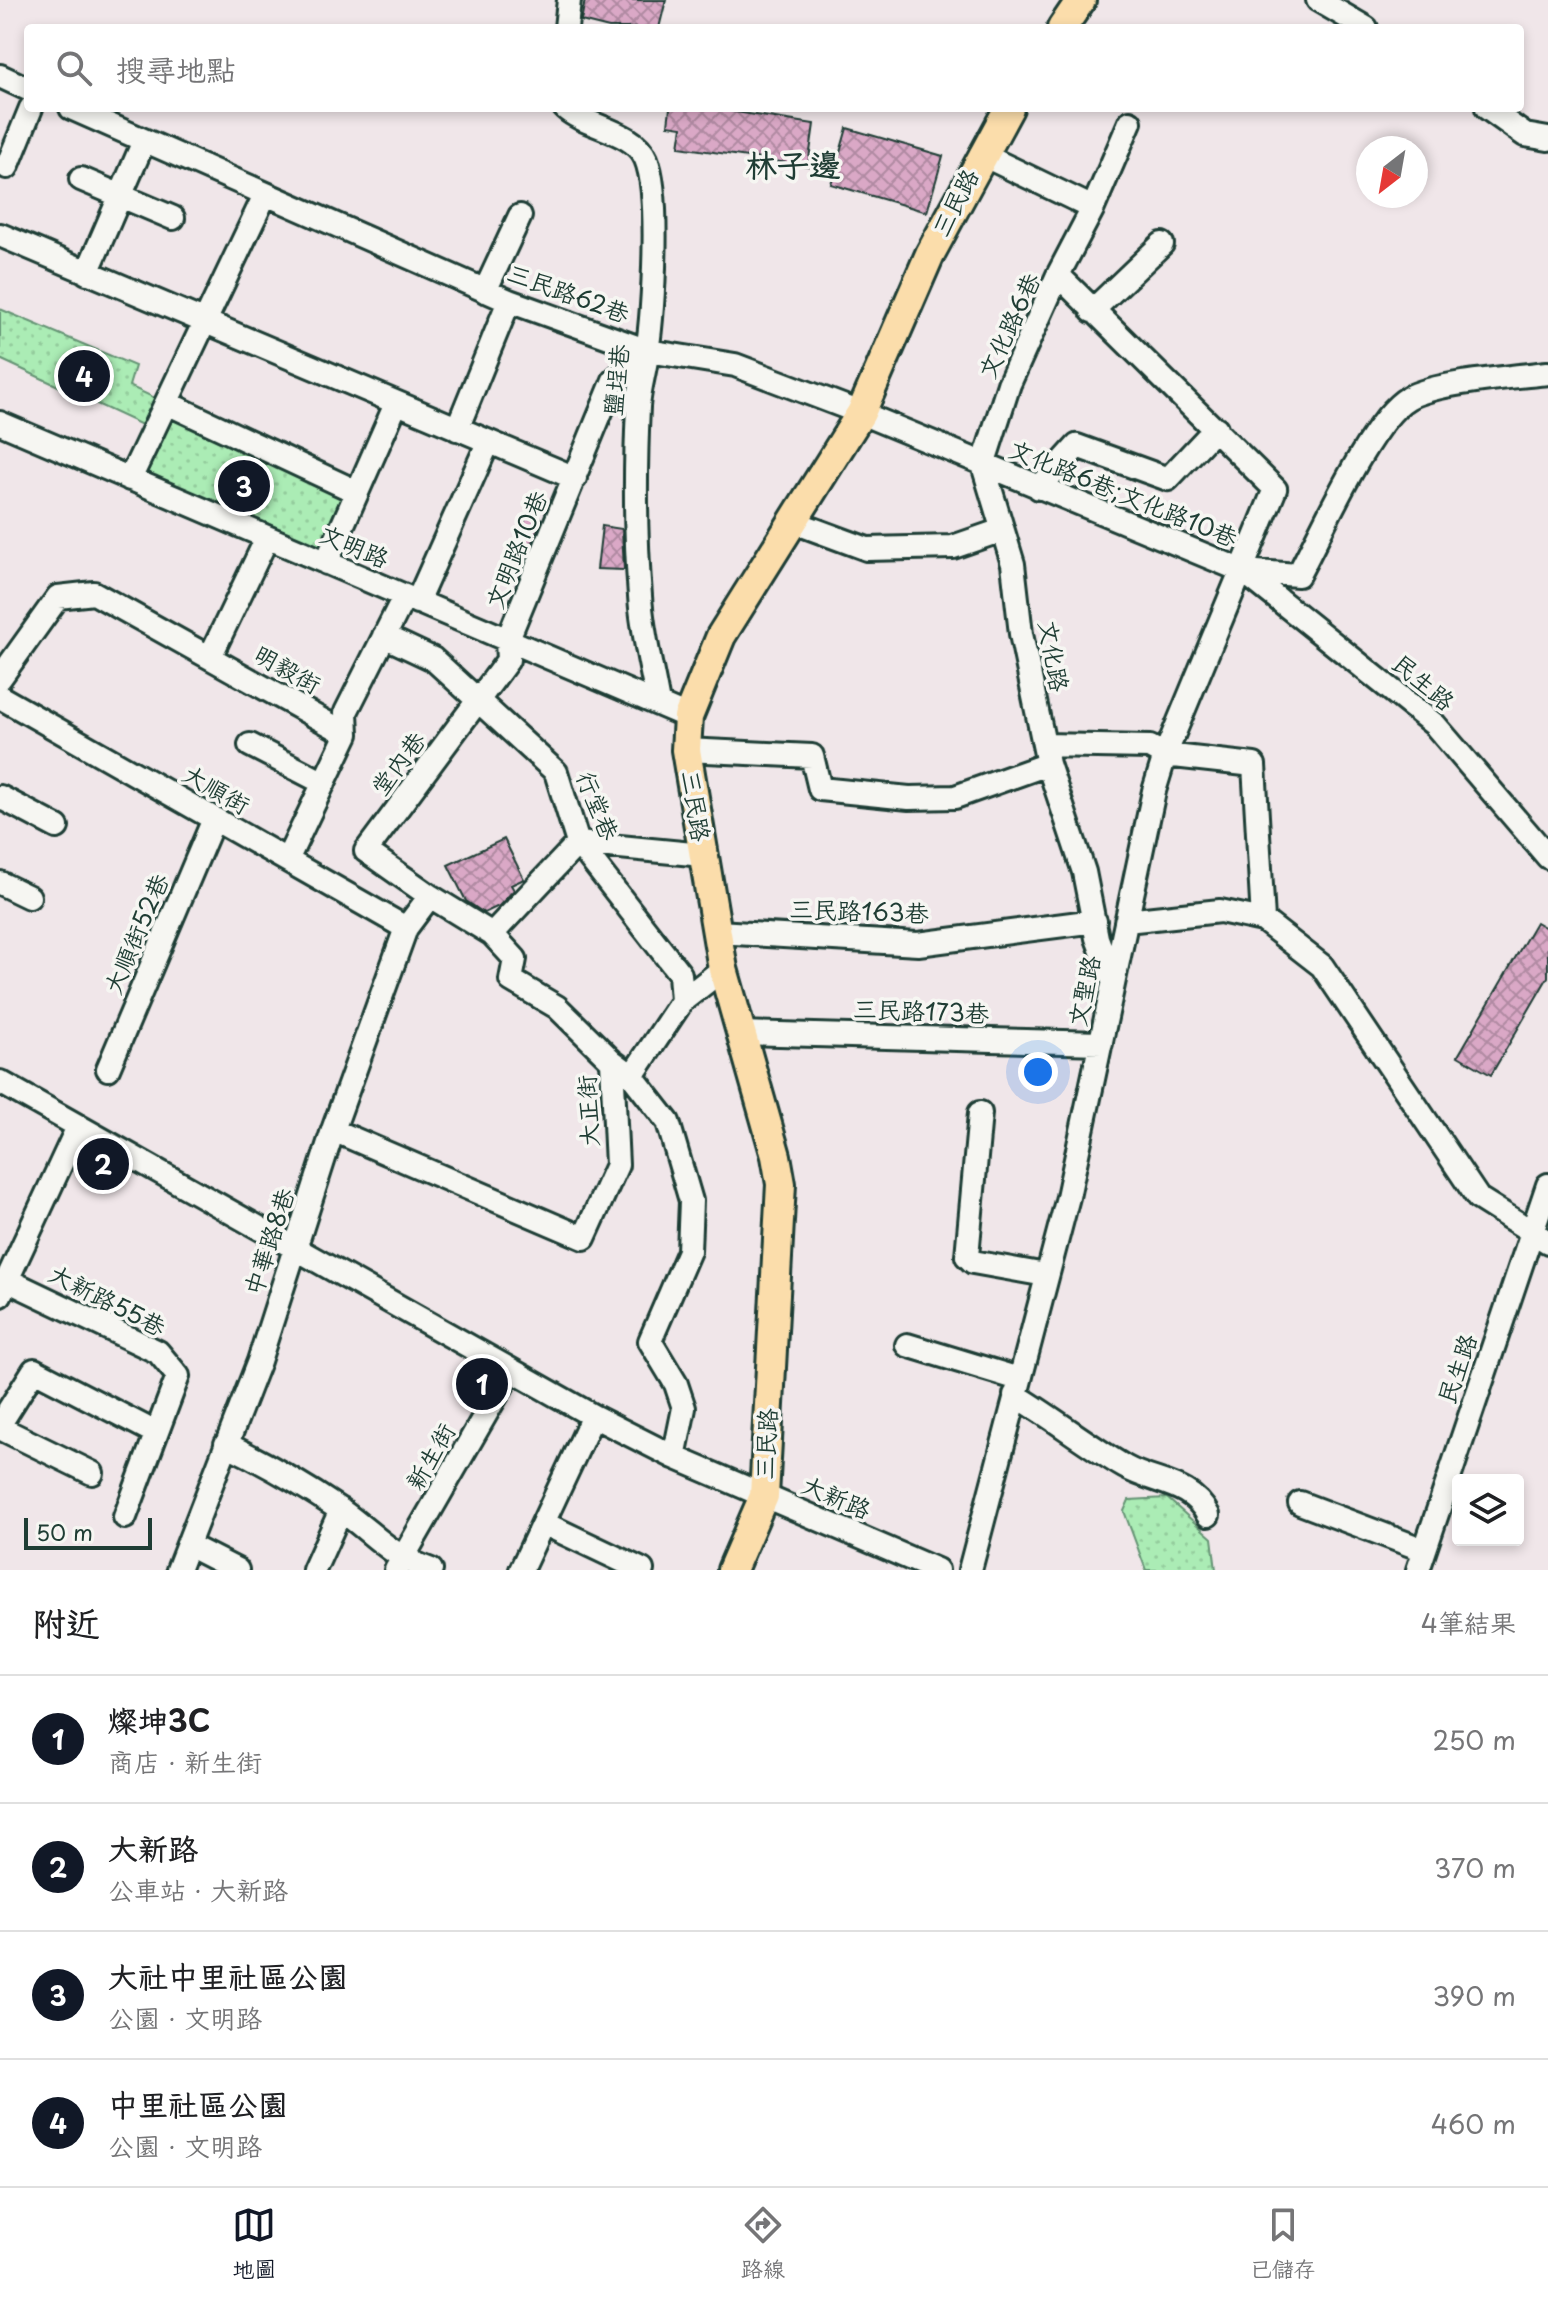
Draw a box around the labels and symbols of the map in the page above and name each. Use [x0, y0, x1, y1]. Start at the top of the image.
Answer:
north arrow [1356, 136, 1428, 208]
district label: 林子邊 [745, 140, 841, 188]
street label: 三民路 [922, 162, 987, 242]
street label: 三民路62巷 [503, 253, 635, 331]
street label: 文化路6巷 [968, 266, 1048, 384]
street label: 鹽埕巷 [593, 342, 637, 417]
pin: 4 [58, 346, 110, 406]
street label: 文化路6巷;文化路10巷 [1004, 430, 1244, 555]
pin: 3 [218, 456, 270, 516]
street label: 文明路10巷 [475, 485, 555, 614]
street label: 文明路 [315, 515, 395, 576]
street label: 文化路 [1031, 617, 1079, 694]
street label: 明毅街 [248, 635, 328, 701]
street label: 民生路 [1385, 645, 1463, 718]
street label: 堂內巷 [361, 723, 433, 802]
street label: 大順街 [177, 755, 257, 822]
street label: 行堂巷 [569, 765, 629, 845]
street label: 三民路 [674, 767, 720, 844]
street label: 大順街52巷 [94, 867, 177, 999]
street label: 三民路163巷 [789, 890, 929, 930]
street label: 文聖路 [1058, 952, 1108, 1030]
street label: 三民路173巷 [852, 990, 990, 1030]
your location [1018, 1052, 1058, 1092]
street label: 大正街 [567, 1074, 607, 1148]
pin: 2 [77, 1134, 129, 1194]
street label: 中華路8巷 [234, 1183, 302, 1300]
street label: 大新路55巷 [43, 1254, 173, 1344]
street label: 民生路 [1427, 1328, 1485, 1408]
pin: 1 [456, 1354, 508, 1414]
street label: 三民路 [745, 1407, 785, 1481]
street label: 新生街 [396, 1416, 463, 1496]
street label: 大新路 [797, 1466, 877, 1527]
scale bar [24, 1514, 152, 1550]

